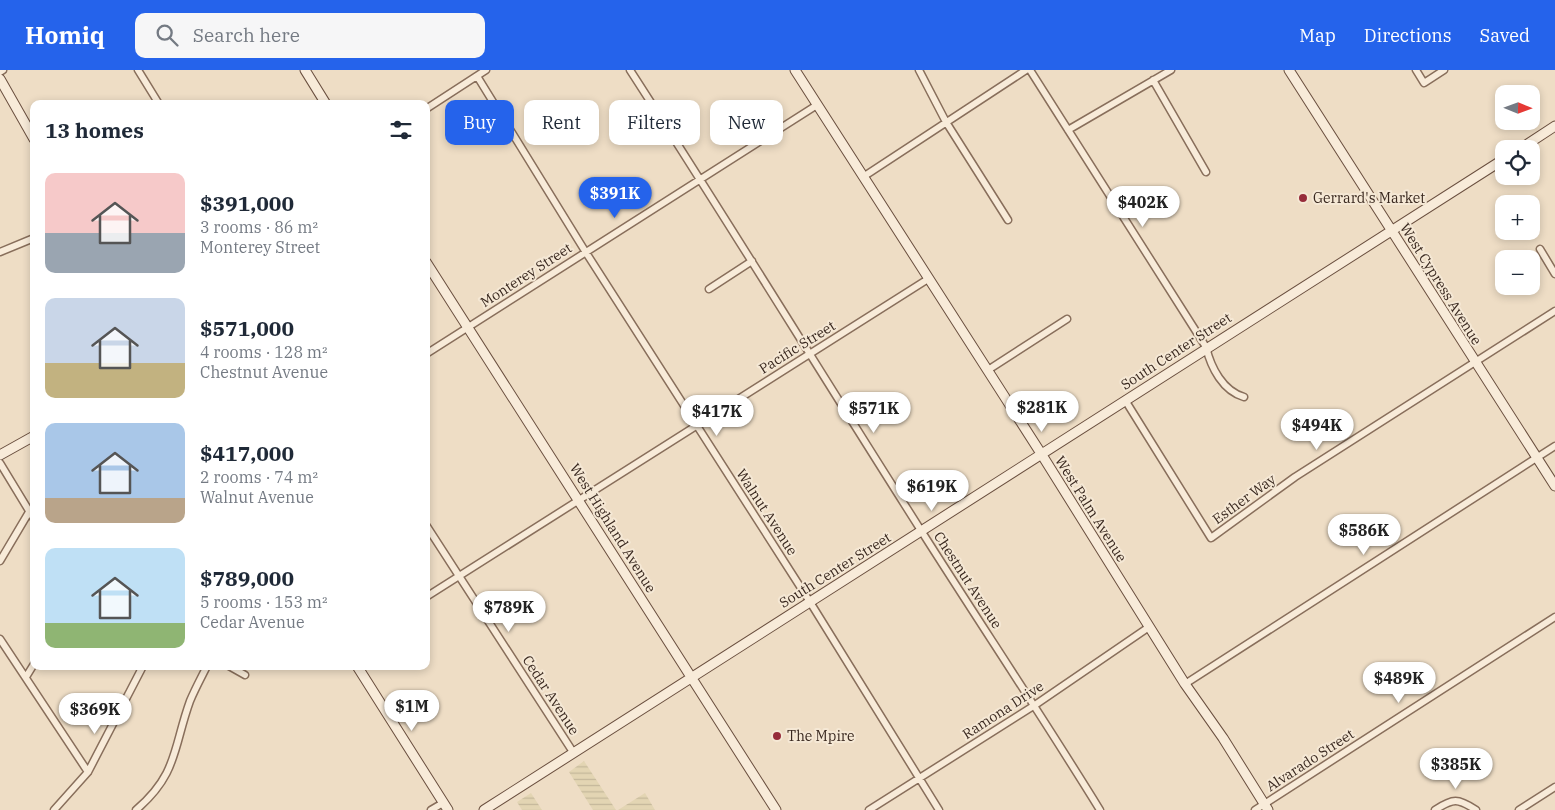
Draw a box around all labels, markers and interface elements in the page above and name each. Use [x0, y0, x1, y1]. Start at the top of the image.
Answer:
search box [135, 13, 485, 58]
text: Homiq [25, 19, 105, 51]
icon: search [153, 21, 181, 49]
text: Search here [193, 23, 300, 47]
text: Map [1299, 24, 1336, 47]
text: Directions [1364, 24, 1452, 47]
text: Saved [1480, 24, 1530, 47]
north arrow [1495, 85, 1540, 130]
map controls [1495, 85, 1540, 295]
chip: Buy [445, 100, 514, 145]
chip: Rent [524, 100, 599, 145]
chip: Filters [609, 100, 700, 145]
chip: New [710, 100, 783, 145]
text: 13 homes [45, 116, 144, 144]
icon: filters [387, 116, 415, 144]
button: locate [1495, 140, 1540, 185]
pin: $391K [580, 176, 650, 219]
text: $391K [590, 183, 640, 203]
pin: $402K [1108, 186, 1178, 228]
text: $391,000 [200, 189, 294, 217]
place label: Gerrard's Market [1313, 189, 1425, 207]
text: $402K [1118, 192, 1168, 212]
marker: Gerrard's Market [1297, 192, 1309, 204]
icon: home [85, 193, 145, 253]
button: + [1495, 195, 1540, 240]
text: 3 rooms · 86 m² [200, 217, 318, 237]
street label: West Cypress Avenue [1396, 220, 1486, 348]
text: Monterey Street [200, 237, 320, 257]
street label: Monterey Street [477, 239, 575, 311]
button: − [1495, 250, 1540, 295]
street label: South Center Street [1117, 308, 1235, 393]
text: $571,000 [200, 314, 294, 342]
street label: Pacific Street [756, 316, 838, 378]
icon: home [85, 318, 145, 378]
text: 4 rooms · 128 m² [200, 342, 328, 362]
text: Chestnut Avenue [200, 362, 328, 382]
pin: $281K [1007, 390, 1077, 433]
pin: $571K [839, 392, 909, 434]
pin: $417K [682, 394, 752, 437]
text: $281K [1017, 397, 1067, 417]
text: $571K [849, 398, 899, 418]
text: $417K [692, 401, 742, 421]
pin: $494K [1282, 408, 1352, 451]
text: $494K [1292, 415, 1342, 435]
text: $417,000 [200, 439, 294, 467]
icon: home [85, 443, 145, 503]
street label: West Palm Avenue [1051, 453, 1131, 565]
street label: West Highland Avenue [566, 460, 660, 596]
street label: Walnut Avenue [732, 465, 802, 559]
text: 2 rooms · 74 m² [200, 467, 318, 487]
pin: $619K [897, 470, 967, 512]
street label: Esther Way [1209, 470, 1280, 528]
text: $619K [907, 476, 957, 496]
text: Walnut Avenue [200, 487, 314, 507]
pin: $586K [1329, 514, 1399, 556]
text: $586K [1339, 520, 1389, 540]
street label: South Center Street [776, 528, 894, 612]
street label: Chestnut Avenue [930, 528, 1006, 632]
text: $789,000 [200, 564, 294, 592]
icon: home [85, 568, 145, 628]
pin: $789K [474, 590, 544, 633]
text: 5 rooms · 153 m² [200, 592, 328, 612]
text: $789K [484, 597, 534, 617]
text: Cedar Avenue [200, 612, 304, 632]
street label: Cedar Avenue [519, 652, 583, 738]
pin: $489K [1364, 662, 1434, 704]
text: $489K [1374, 668, 1424, 688]
street label: Ramona Drive [959, 677, 1047, 743]
pin: $1M [388, 690, 436, 732]
pin: $369K [60, 692, 130, 735]
text: $1M [395, 696, 429, 716]
text: $369K [70, 699, 120, 719]
street label: Alvarado Street [1263, 725, 1357, 795]
place label: The Mpire [787, 727, 855, 745]
marker: The Mpire [771, 730, 783, 742]
pin: $385K [1421, 748, 1491, 790]
text: $385K [1431, 754, 1481, 774]

